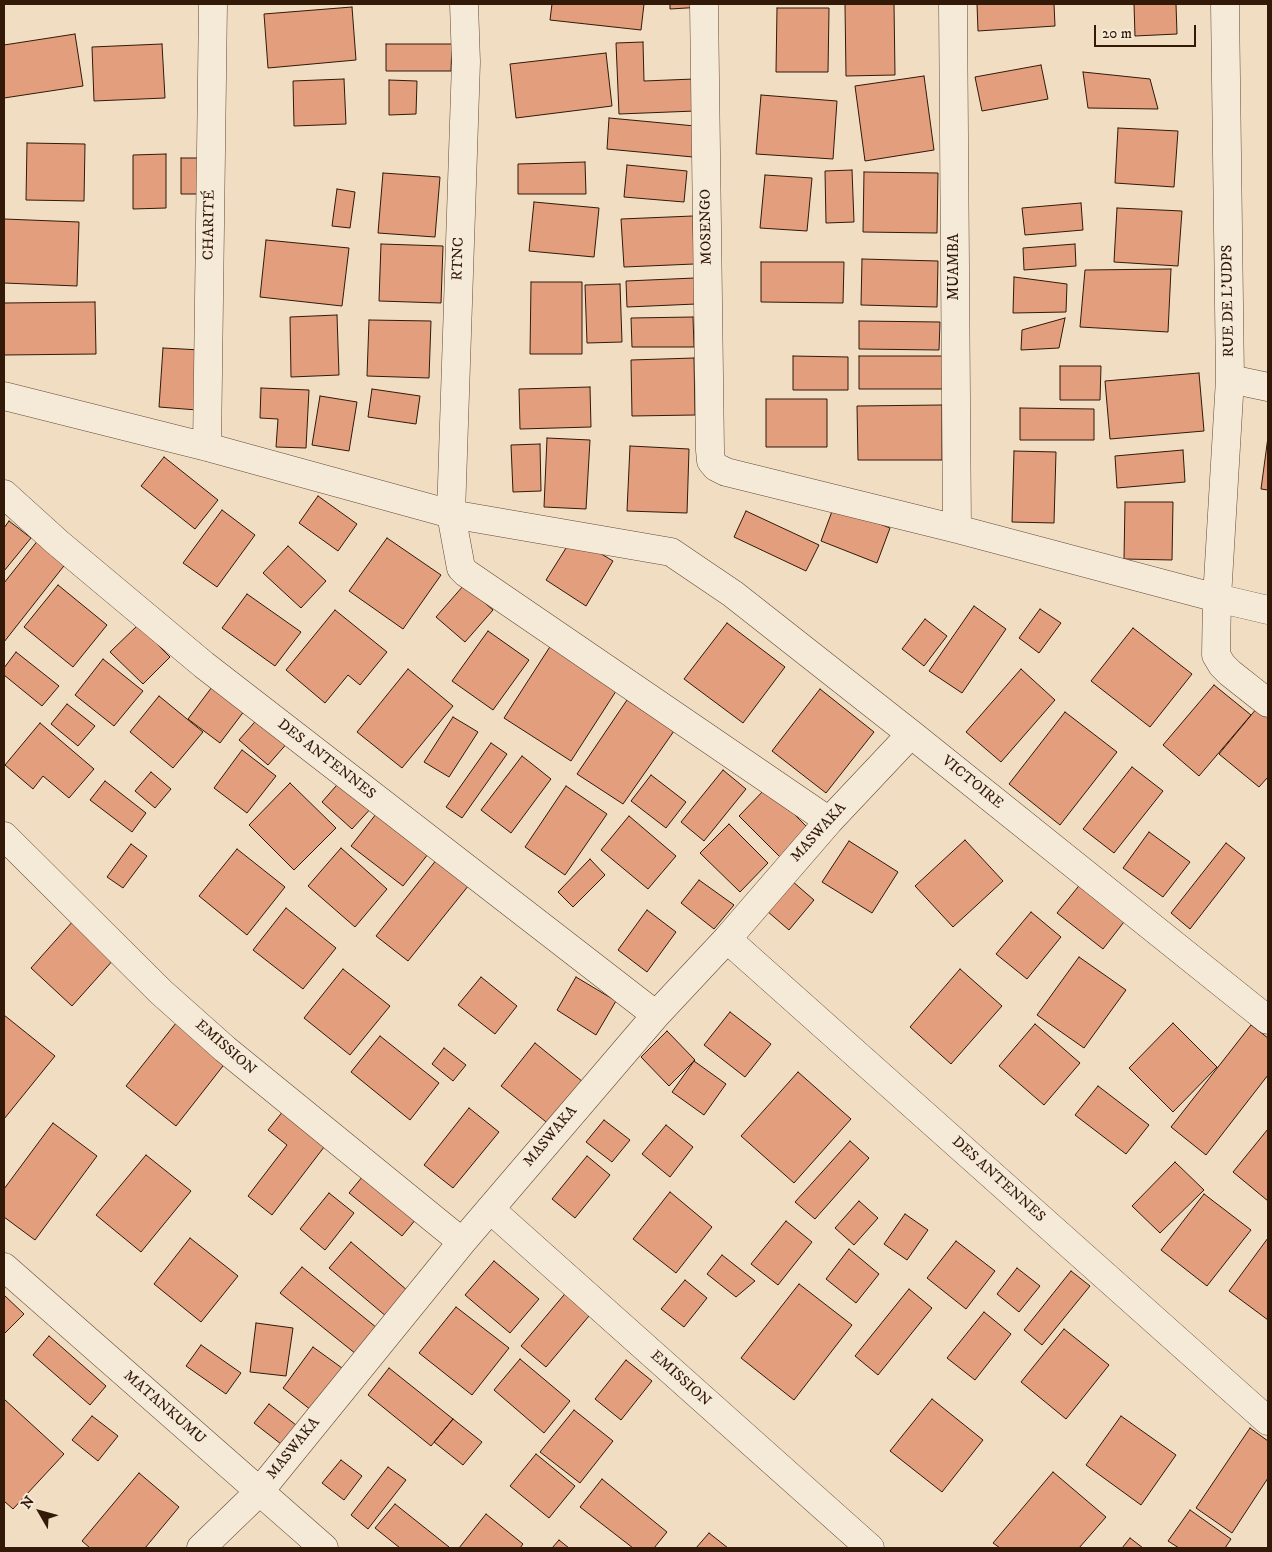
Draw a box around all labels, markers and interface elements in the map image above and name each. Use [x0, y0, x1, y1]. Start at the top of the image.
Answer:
scale bar [1097, 15, 1200, 47]
text: 20 m [1102, 24, 1132, 43]
street label: MOSENGO [697, 189, 717, 265]
street label: CHARITÉ [200, 190, 220, 260]
street label: MUAMBA [946, 233, 964, 301]
street label: RTNC [449, 237, 469, 281]
street label: RUE DE L'UDPS [1219, 245, 1239, 357]
street label: DES ANTENNES [273, 716, 379, 804]
street label: VICTOIRE [938, 753, 1006, 813]
street label: MASWAKA [788, 799, 850, 867]
street label: EMISSION [191, 1017, 259, 1079]
street label: MASWAKA [520, 1103, 582, 1171]
street label: DES ANTENNES [948, 1133, 1048, 1227]
street label: EMISSION [646, 1347, 714, 1411]
street label: MATANKUMU [119, 1367, 209, 1449]
street label: MASWAKA [264, 1415, 324, 1483]
north arrow [15, 1487, 65, 1537]
text: N [18, 1493, 39, 1513]

